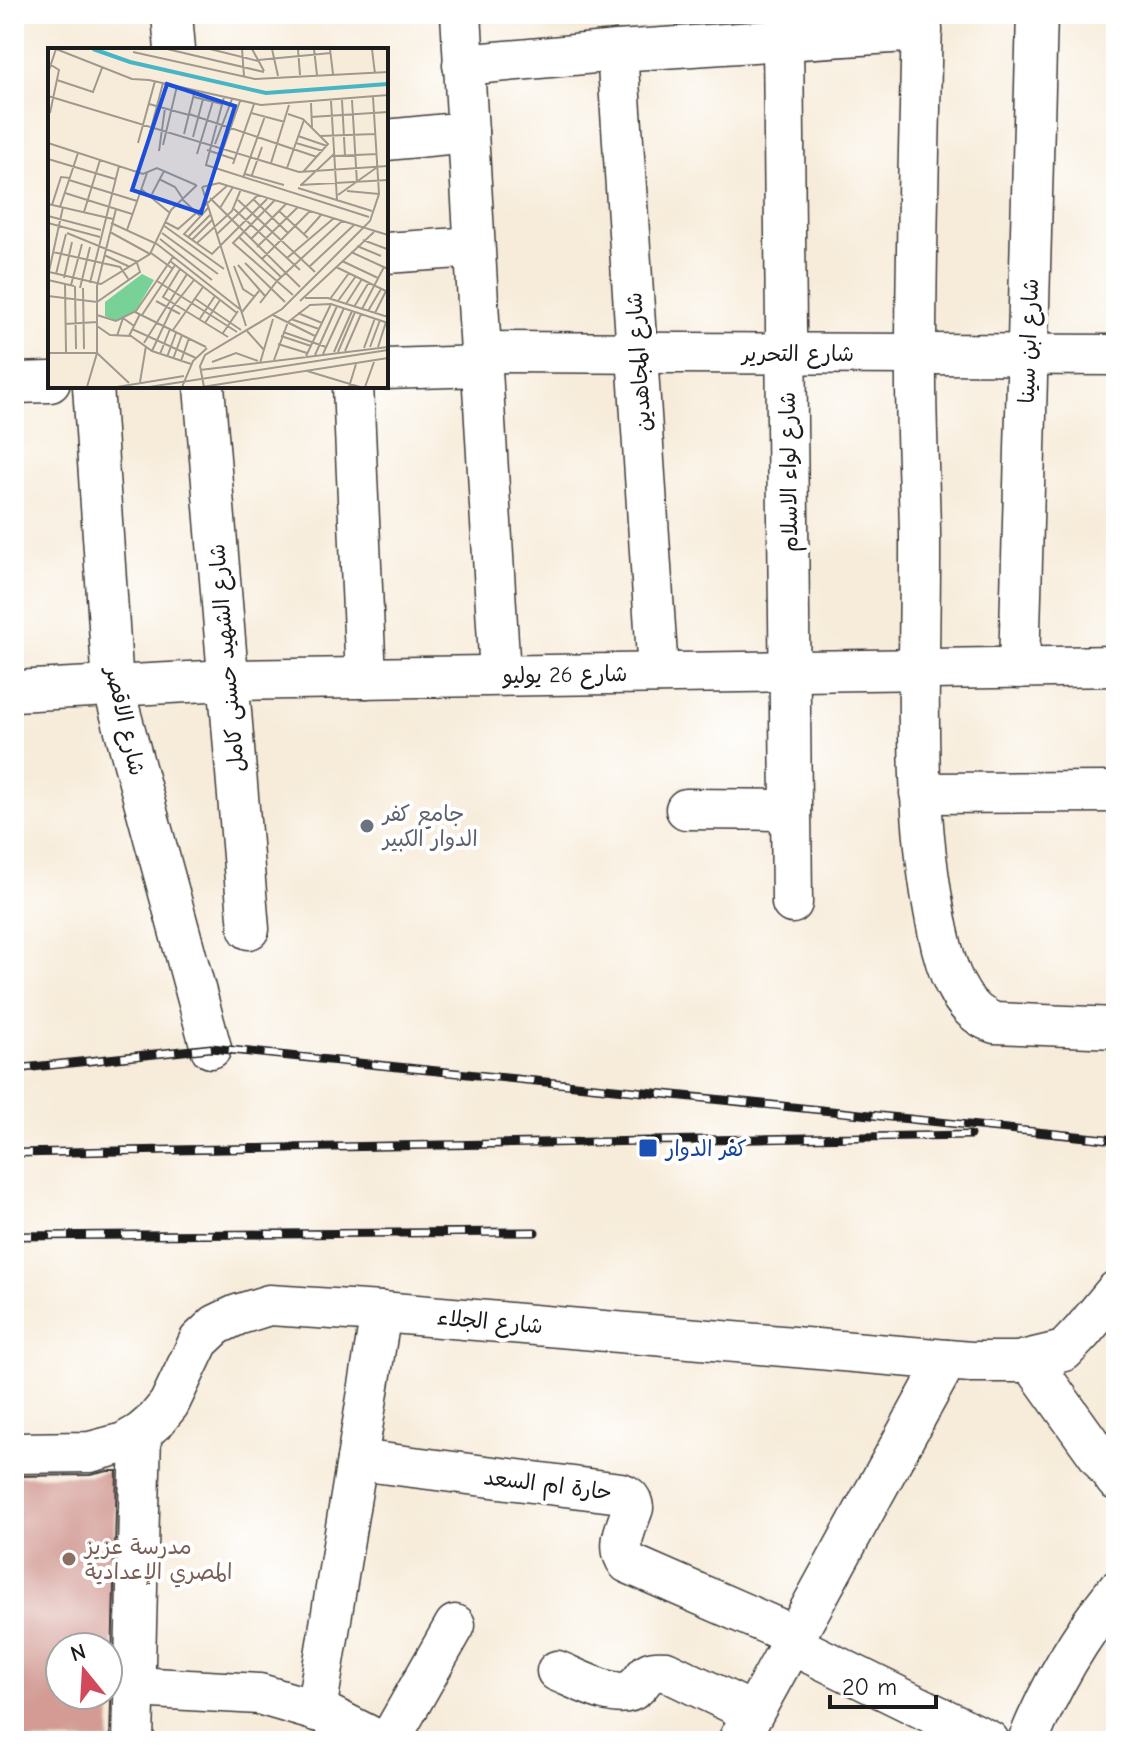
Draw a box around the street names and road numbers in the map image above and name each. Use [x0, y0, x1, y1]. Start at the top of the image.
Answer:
street label: شارع ابن سينا [1014, 278, 1046, 404]
street label: شارع المجاهدين [621, 291, 659, 433]
street label: شارع التحرير [740, 341, 854, 369]
street label: شارع لواء الاسلام [775, 392, 806, 552]
street label: شارع الشهيد حسنى كامل [204, 543, 252, 773]
street label: شارع 26 يوليو [501, 661, 628, 691]
street label: شارع الاقصر [97, 662, 150, 779]
street label: شارع الجلاء [436, 1304, 544, 1342]
street label: حارة ام السعد [482, 1464, 613, 1509]

